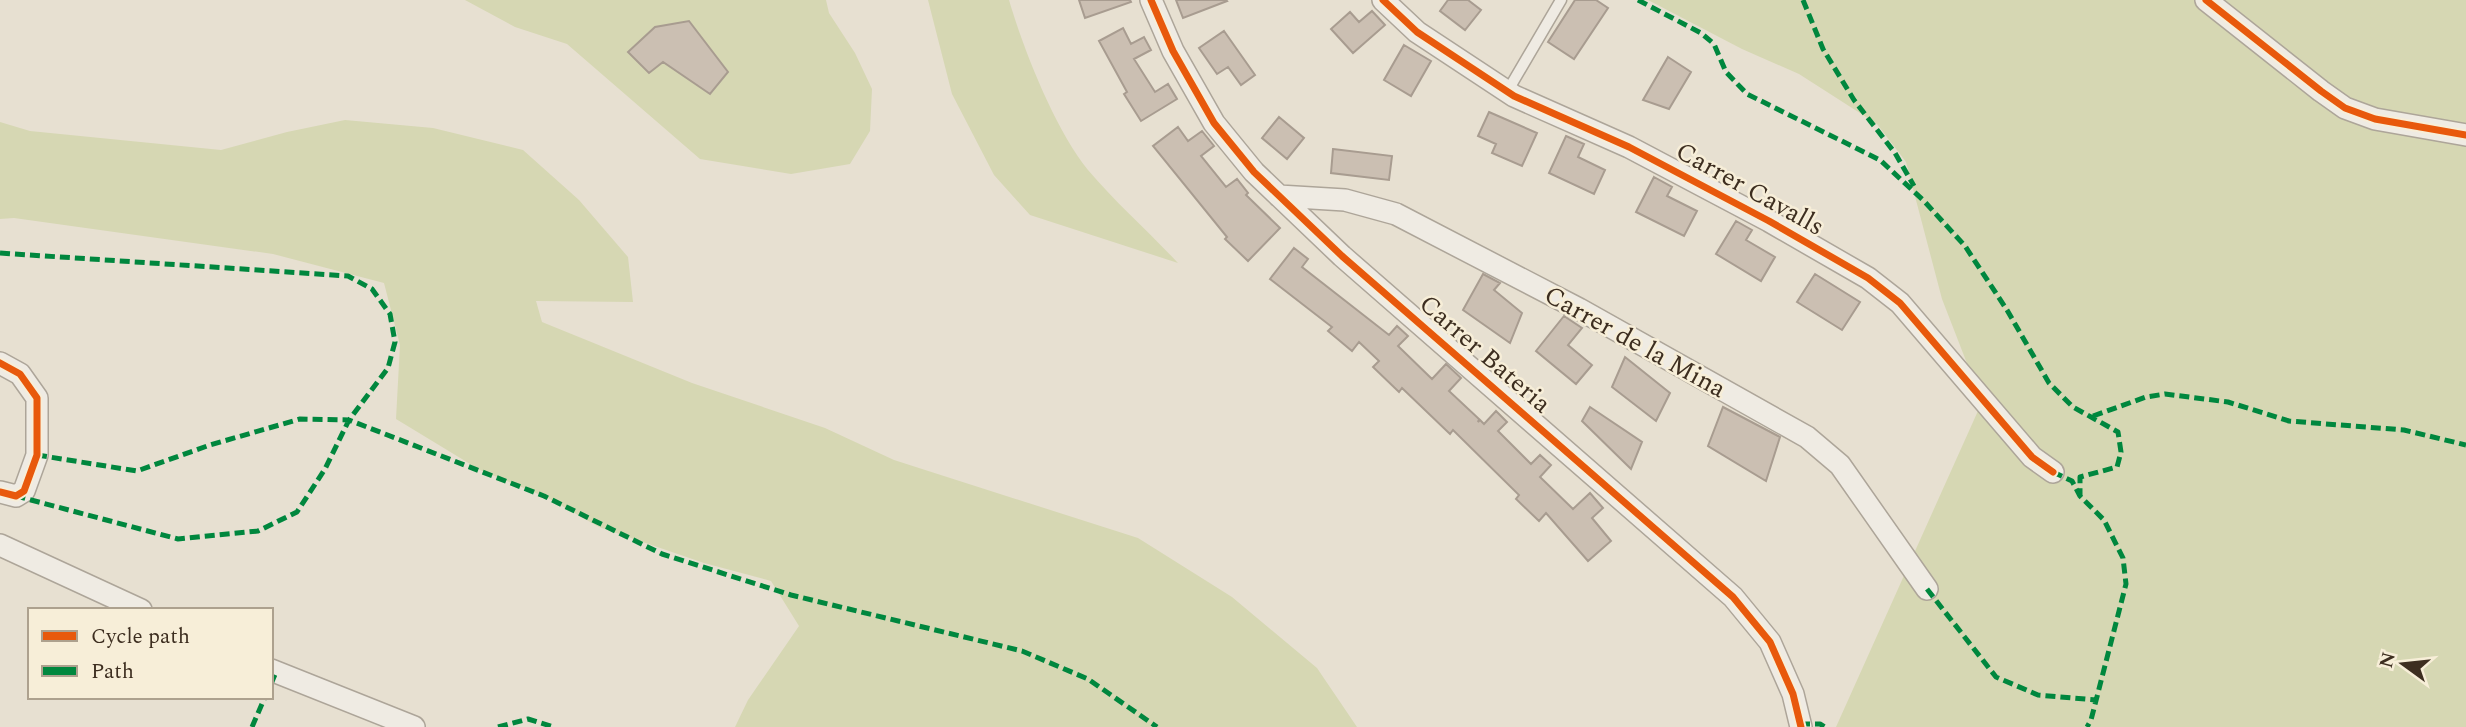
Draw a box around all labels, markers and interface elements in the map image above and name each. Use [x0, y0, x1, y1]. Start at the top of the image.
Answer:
street label: Carrer Cavalls [1668, 132, 1832, 246]
street label: Carrer de la Mina [1537, 275, 1734, 409]
street label: Carrer Bateria [1410, 285, 1560, 423]
legend [28, 608, 273, 699]
text: Cycle path [91, 621, 190, 653]
north arrow [2368, 629, 2438, 699]
text: N [2372, 649, 2404, 671]
text: Path [91, 656, 134, 688]

